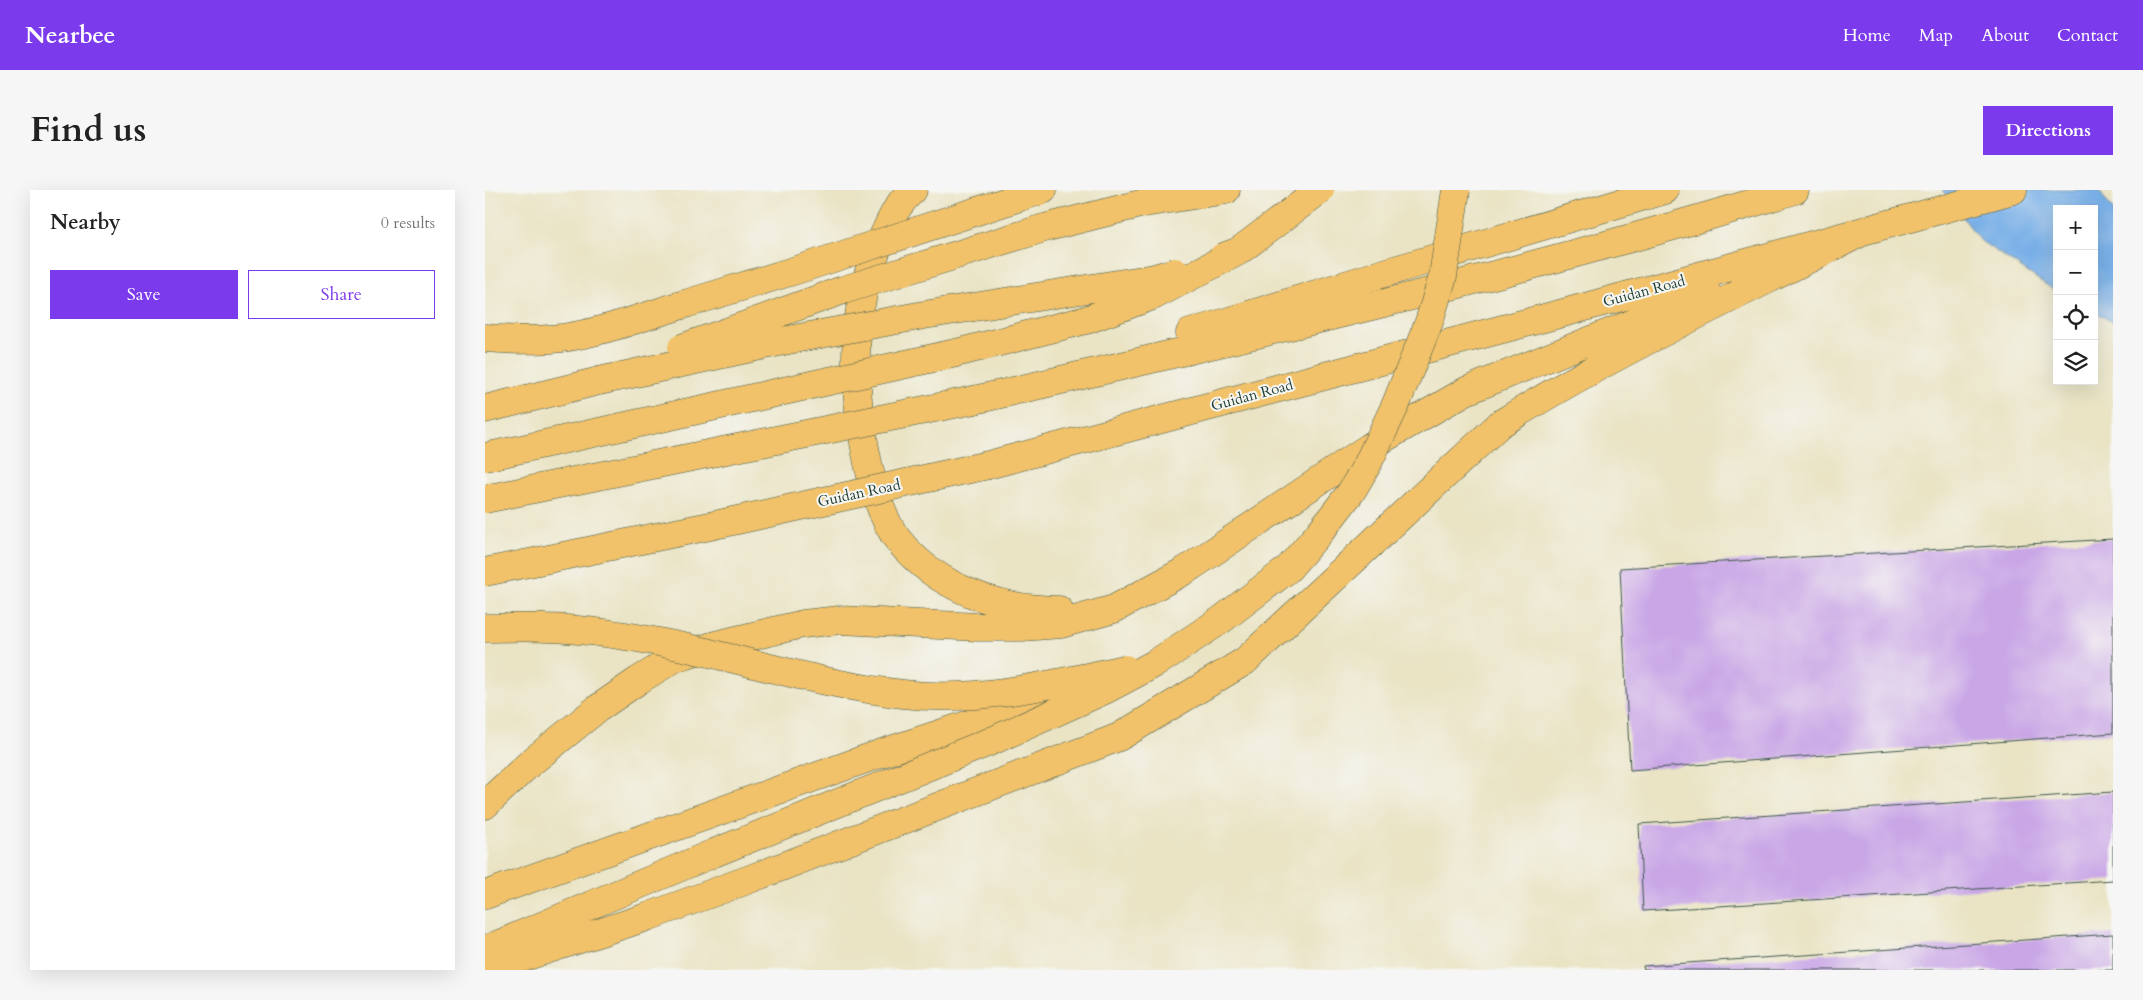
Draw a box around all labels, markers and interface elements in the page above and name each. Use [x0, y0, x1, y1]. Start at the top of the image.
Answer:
text: Nearbee [25, 19, 115, 52]
text: Home [1843, 23, 1891, 48]
text: Map [1919, 23, 1953, 48]
text: About [1981, 23, 2029, 48]
text: Contact [2057, 23, 2118, 48]
text: Find us [30, 106, 146, 154]
button: Directions [1983, 106, 2113, 155]
map controls [2053, 205, 2098, 385]
button: + [2053, 205, 2098, 250]
text: Nearby [50, 208, 121, 237]
text: 0 results [381, 212, 435, 234]
button: − [2053, 250, 2098, 295]
button: Save [50, 270, 238, 319]
button: Share [248, 270, 435, 319]
street label: Guidan Road [1601, 270, 1687, 312]
button: locate [2053, 295, 2098, 340]
button: layers [2053, 340, 2098, 385]
street label: Guidan Road [1209, 374, 1295, 416]
street label: Guidan Road [816, 474, 902, 512]

